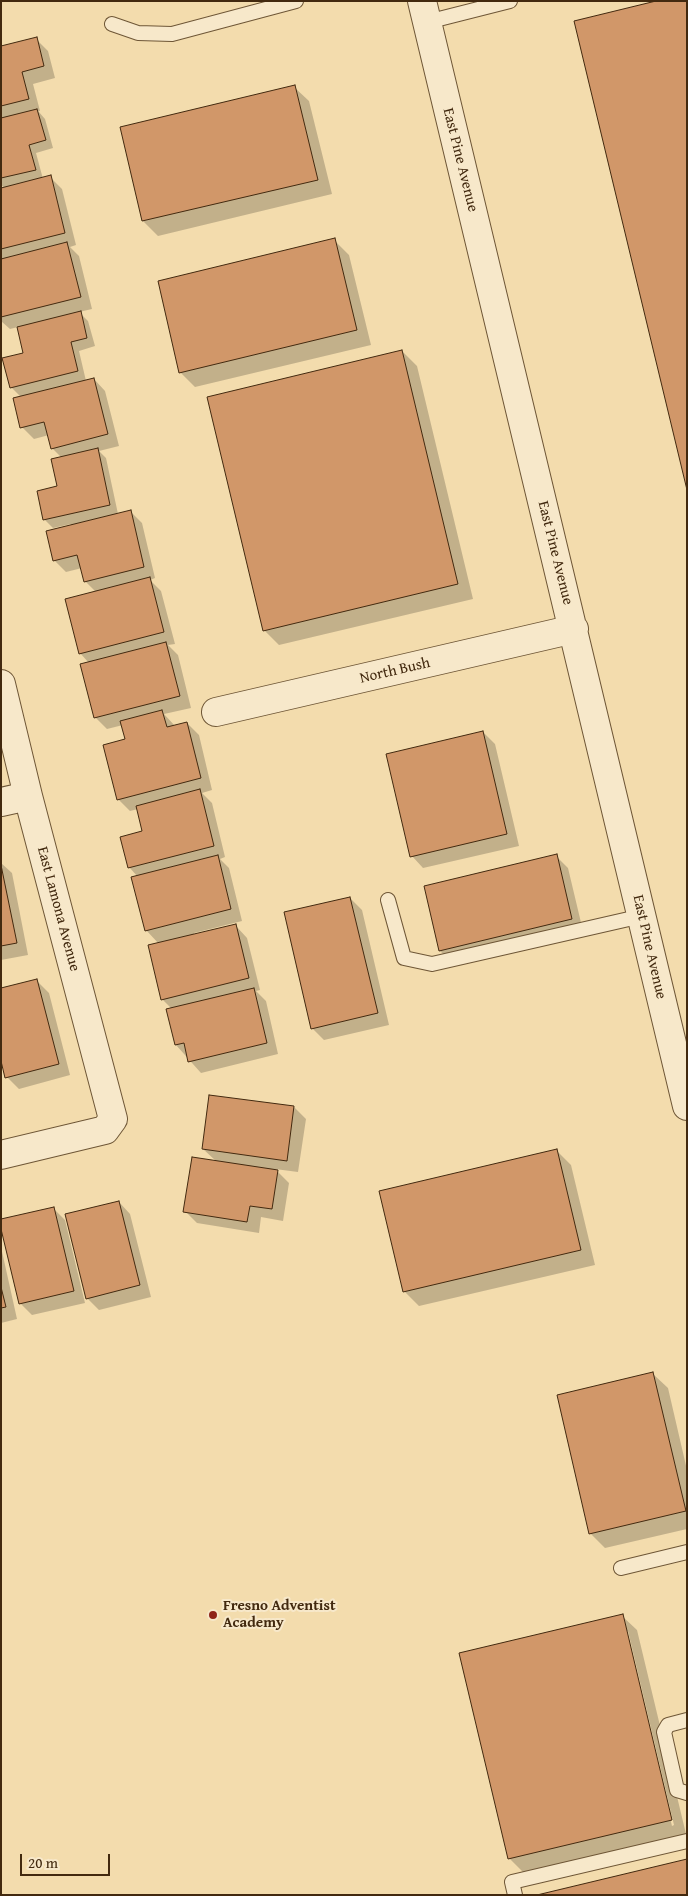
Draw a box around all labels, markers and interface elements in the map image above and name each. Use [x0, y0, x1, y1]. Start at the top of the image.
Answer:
street label: East Pine Avenue [438, 106, 482, 214]
street label: East Pine Avenue [533, 499, 577, 607]
street label: North Bush [358, 654, 432, 688]
street label: East Lamona Avenue [33, 845, 83, 973]
street label: East Pine Avenue [628, 893, 670, 1001]
place label: Fresno Adventist Academy [223, 1597, 336, 1632]
marker: Fresno Adventist Academy [207, 1609, 219, 1621]
scale bar [22, 1844, 112, 1876]
text: 20 m [28, 1852, 58, 1873]

